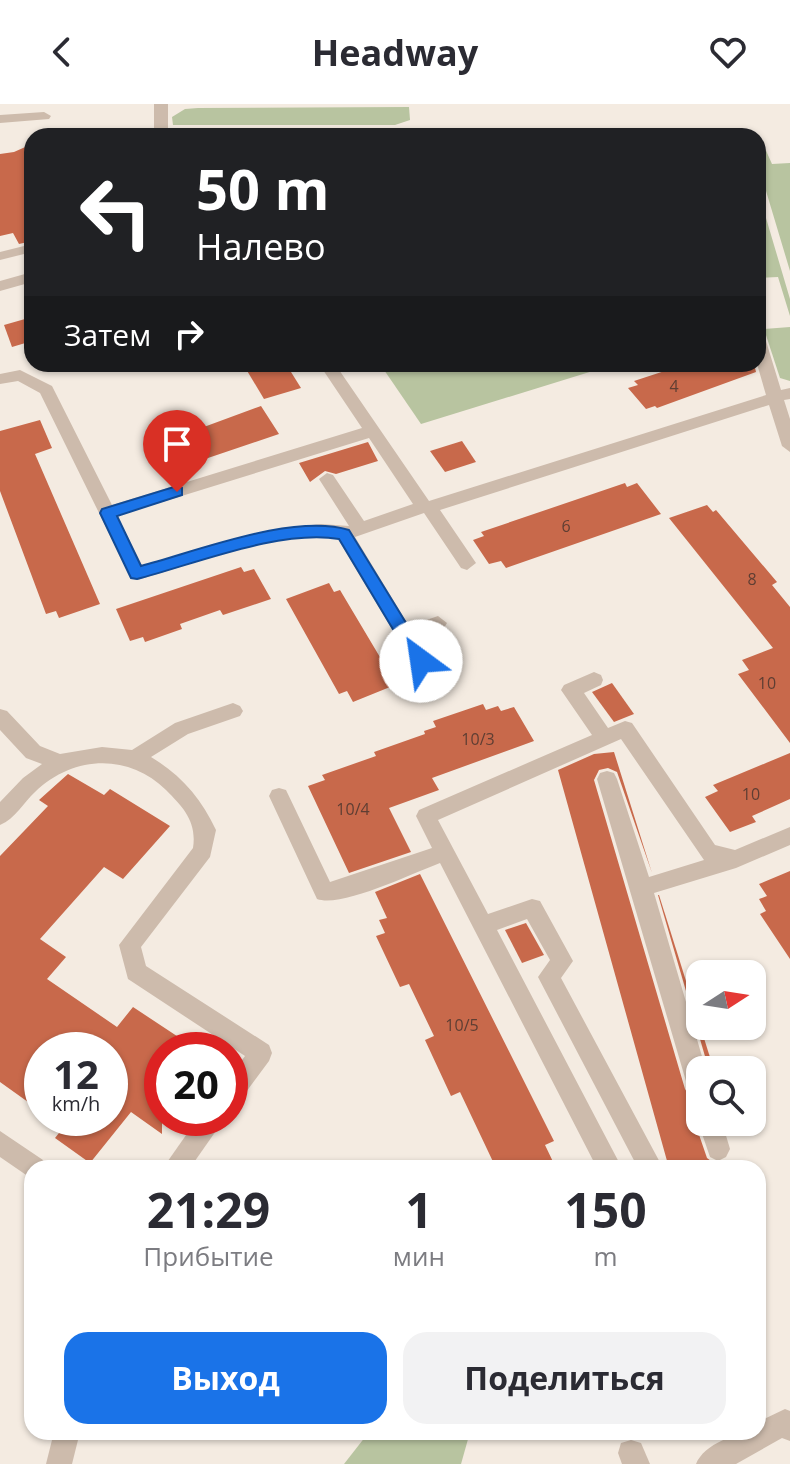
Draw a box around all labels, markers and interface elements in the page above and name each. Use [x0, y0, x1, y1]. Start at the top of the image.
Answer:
text: Headway [312, 28, 478, 77]
icon: back [40, 30, 84, 74]
icon: heart [706, 30, 750, 74]
text: 50 m [196, 150, 330, 226]
icon: left [64, 160, 168, 264]
text: Налево [196, 222, 326, 271]
icon: right [167, 312, 211, 356]
text: Затем [64, 314, 151, 355]
house number: 4 [669, 375, 679, 397]
pin [143, 410, 211, 492]
icon: arrive [155, 422, 199, 466]
house number: 6 [561, 515, 571, 537]
house number: 8 [747, 568, 757, 590]
position arrow [379, 619, 463, 703]
house number: 10 [758, 672, 776, 694]
house number: 10/3 [461, 728, 495, 750]
house number: 10 [742, 783, 760, 805]
house number: 10/4 [336, 798, 370, 820]
north arrow [686, 960, 766, 1040]
map controls [686, 960, 766, 1136]
house number: 10/5 [445, 1014, 479, 1036]
speed limit sign: 20 [144, 1032, 248, 1136]
text: 12 [53, 1046, 99, 1101]
button: search [686, 1056, 766, 1136]
text: km/h [52, 1090, 100, 1117]
text: 21:29 [147, 1177, 270, 1242]
text: 1 [405, 1177, 433, 1242]
text: 150 [564, 1177, 647, 1242]
text: Прибытие [143, 1238, 274, 1274]
text: мин [393, 1238, 445, 1274]
text: m [593, 1238, 617, 1274]
button: Выход [64, 1332, 387, 1424]
button: Поделиться [403, 1332, 726, 1424]

